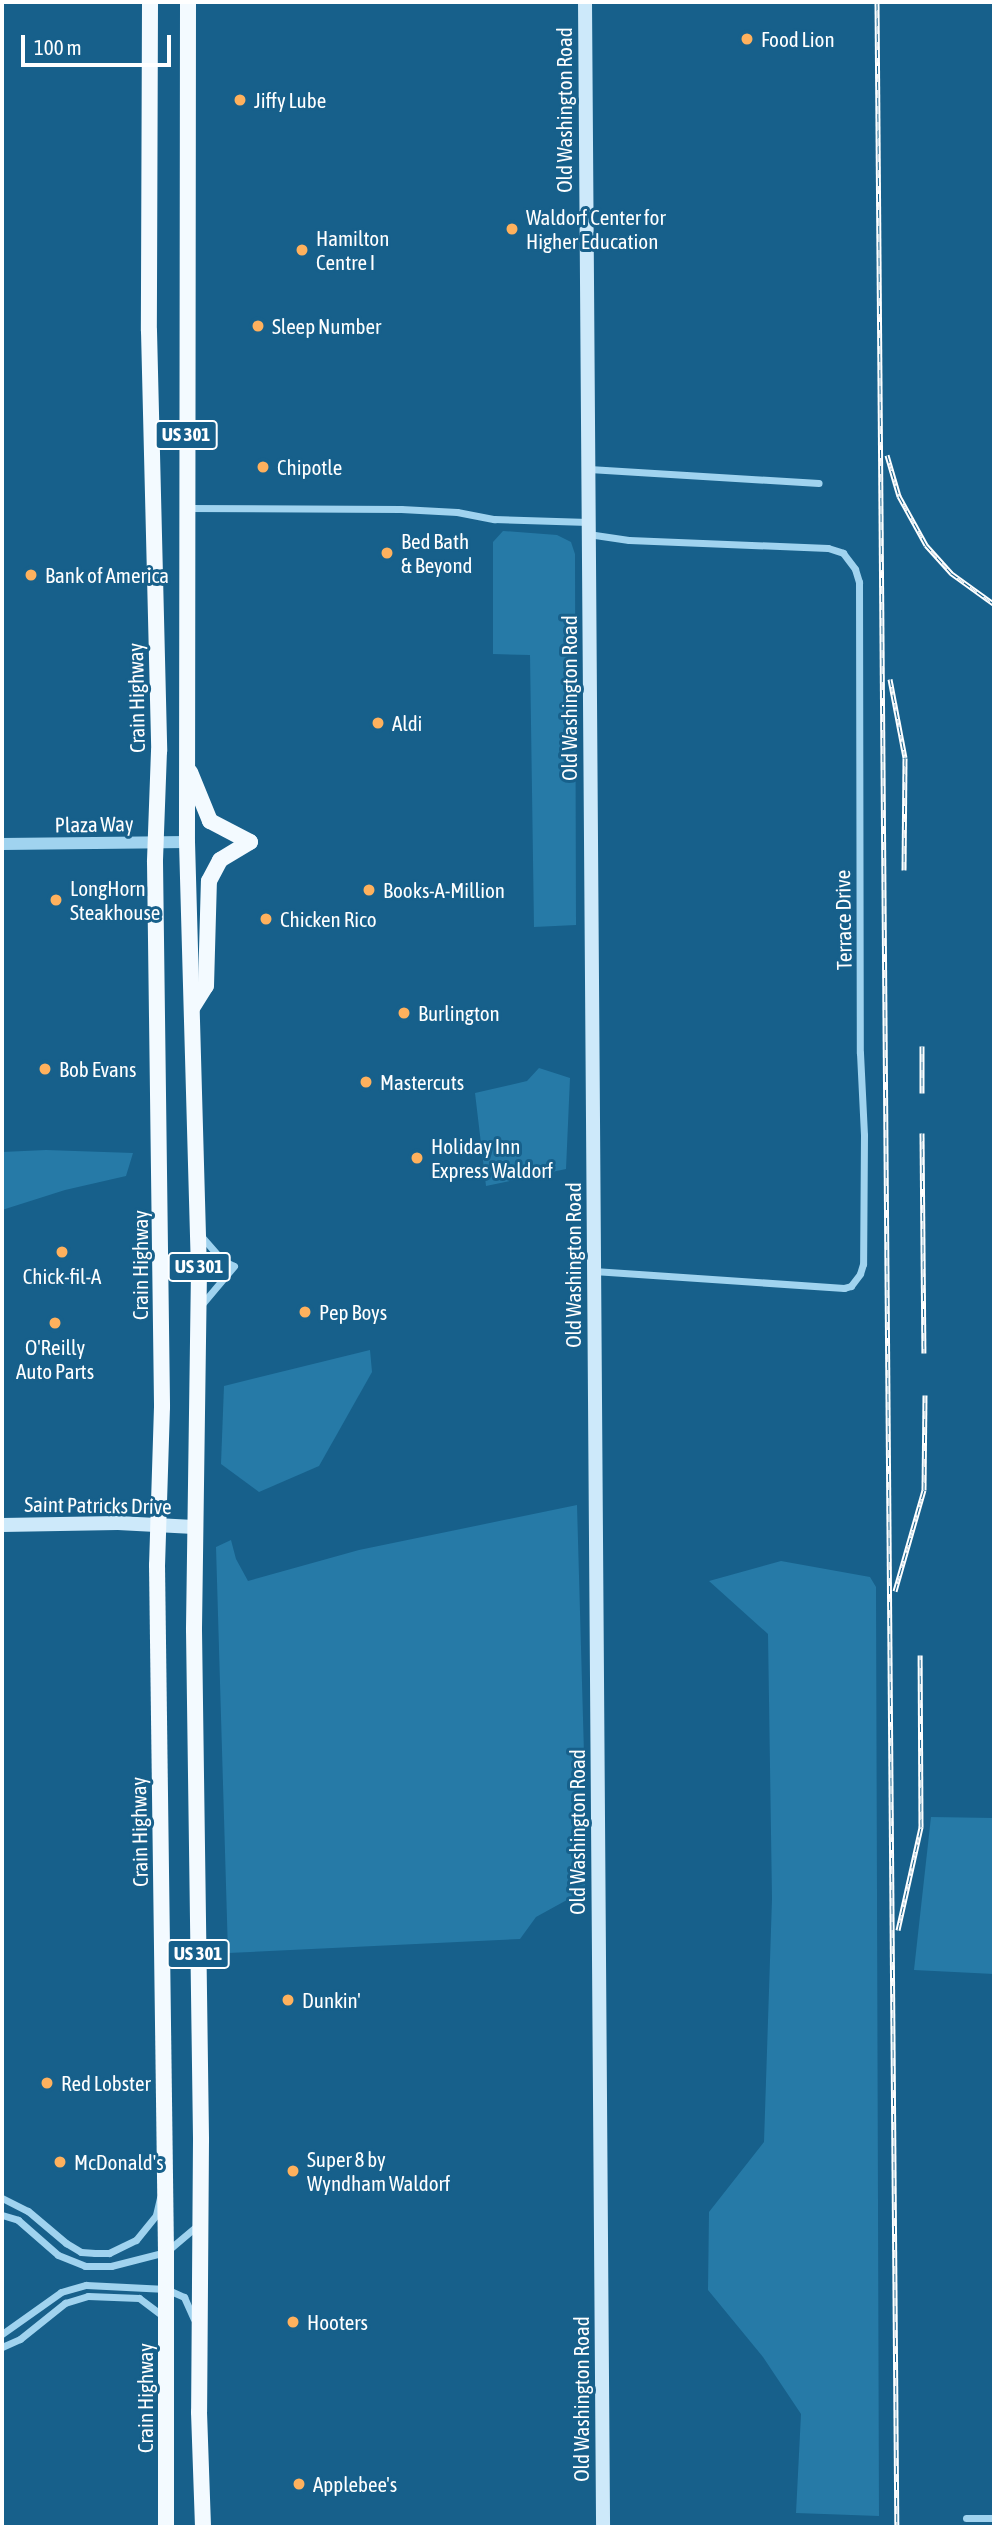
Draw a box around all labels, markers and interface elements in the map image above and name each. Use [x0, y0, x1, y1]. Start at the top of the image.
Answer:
scale bar [24, 21, 175, 65]
place label: Food Lion [761, 26, 835, 52]
street label: Old Washington Road [551, 27, 577, 193]
marker: Food Lion [739, 31, 755, 47]
text: 100 m [34, 35, 82, 59]
place label: Jiffy Lube [254, 87, 326, 113]
marker: Jiffy Lube [232, 92, 248, 108]
place label: Waldorf Center for Higher Education [526, 204, 666, 254]
marker: Waldorf Center for Higher Education [504, 221, 520, 237]
place label: Hamilton Centre I [316, 225, 389, 275]
marker: Hamilton Centre I [294, 242, 310, 258]
place label: Sleep Number [272, 313, 381, 339]
marker: Sleep Number [250, 318, 266, 334]
road number: US 301 [154, 420, 218, 450]
place label: Chipotle [277, 454, 342, 480]
marker: Chipotle [255, 459, 271, 475]
place label: Bed Bath & Beyond [401, 528, 473, 578]
marker: Bed Bath & Beyond [379, 545, 395, 561]
place label: Bank of America [45, 562, 169, 588]
marker: Bank of America [23, 567, 39, 583]
street label: Old Washington Road [556, 615, 582, 781]
street label: Crain Highway [122, 643, 150, 753]
place label: Aldi [392, 710, 422, 736]
marker: Aldi [370, 715, 386, 731]
street label: Plaza Way [54, 811, 134, 837]
street label: Terrace Drive [830, 870, 856, 970]
place label: LongHorn Steakhouse [70, 875, 160, 925]
place label: Books-A-Million [383, 877, 505, 903]
marker: Books-A-Million [361, 882, 377, 898]
marker: LongHorn Steakhouse [48, 892, 64, 908]
place label: Chicken Rico [280, 906, 377, 932]
marker: Chicken Rico [258, 911, 274, 927]
place label: Burlington [418, 1000, 500, 1026]
marker: Burlington [396, 1005, 412, 1021]
place label: Bob Evans [59, 1056, 136, 1082]
marker: Bob Evans [37, 1061, 53, 1077]
place label: Mastercuts [380, 1069, 464, 1095]
marker: Mastercuts [358, 1074, 374, 1090]
place label: Holiday Inn Express Waldorf [431, 1133, 553, 1183]
marker: Holiday Inn Express Waldorf [409, 1150, 425, 1166]
street label: Old Washington Road [560, 1182, 586, 1348]
street label: Crain Highway [127, 1210, 153, 1320]
marker: Chick-fil-A [54, 1244, 70, 1260]
road number: US 301 [168, 1252, 230, 1282]
place label: Chick-fil-A [23, 1263, 101, 1289]
place label: Pep Boys [319, 1299, 387, 1325]
marker: Pep Boys [297, 1304, 313, 1320]
marker: O'Reilly Auto Parts [47, 1315, 63, 1331]
place label: O'Reilly Auto Parts [16, 1334, 94, 1384]
street label: Saint Patricks Drive [24, 1491, 172, 1519]
street label: Old Washington Road [564, 1749, 590, 1915]
street label: Crain Highway [125, 1777, 153, 1887]
road number: US 301 [166, 1938, 230, 1970]
place label: Dunkin' [302, 1987, 361, 2013]
marker: Dunkin' [280, 1992, 296, 2008]
place label: Red Lobster [61, 2070, 151, 2096]
marker: Red Lobster [39, 2075, 55, 2091]
place label: Super 8 by Wyndham Waldorf [307, 2146, 450, 2196]
place label: McDonald's [74, 2149, 164, 2175]
marker: McDonald's [52, 2154, 68, 2170]
marker: Super 8 by Wyndham Waldorf [285, 2163, 301, 2179]
place label: Hooters [307, 2309, 368, 2335]
marker: Hooters [285, 2314, 301, 2330]
street label: Old Washington Road [568, 2316, 594, 2482]
street label: Crain Highway [132, 2343, 158, 2453]
place label: Applebee's [313, 2471, 397, 2497]
marker: Applebee's [291, 2476, 307, 2492]

